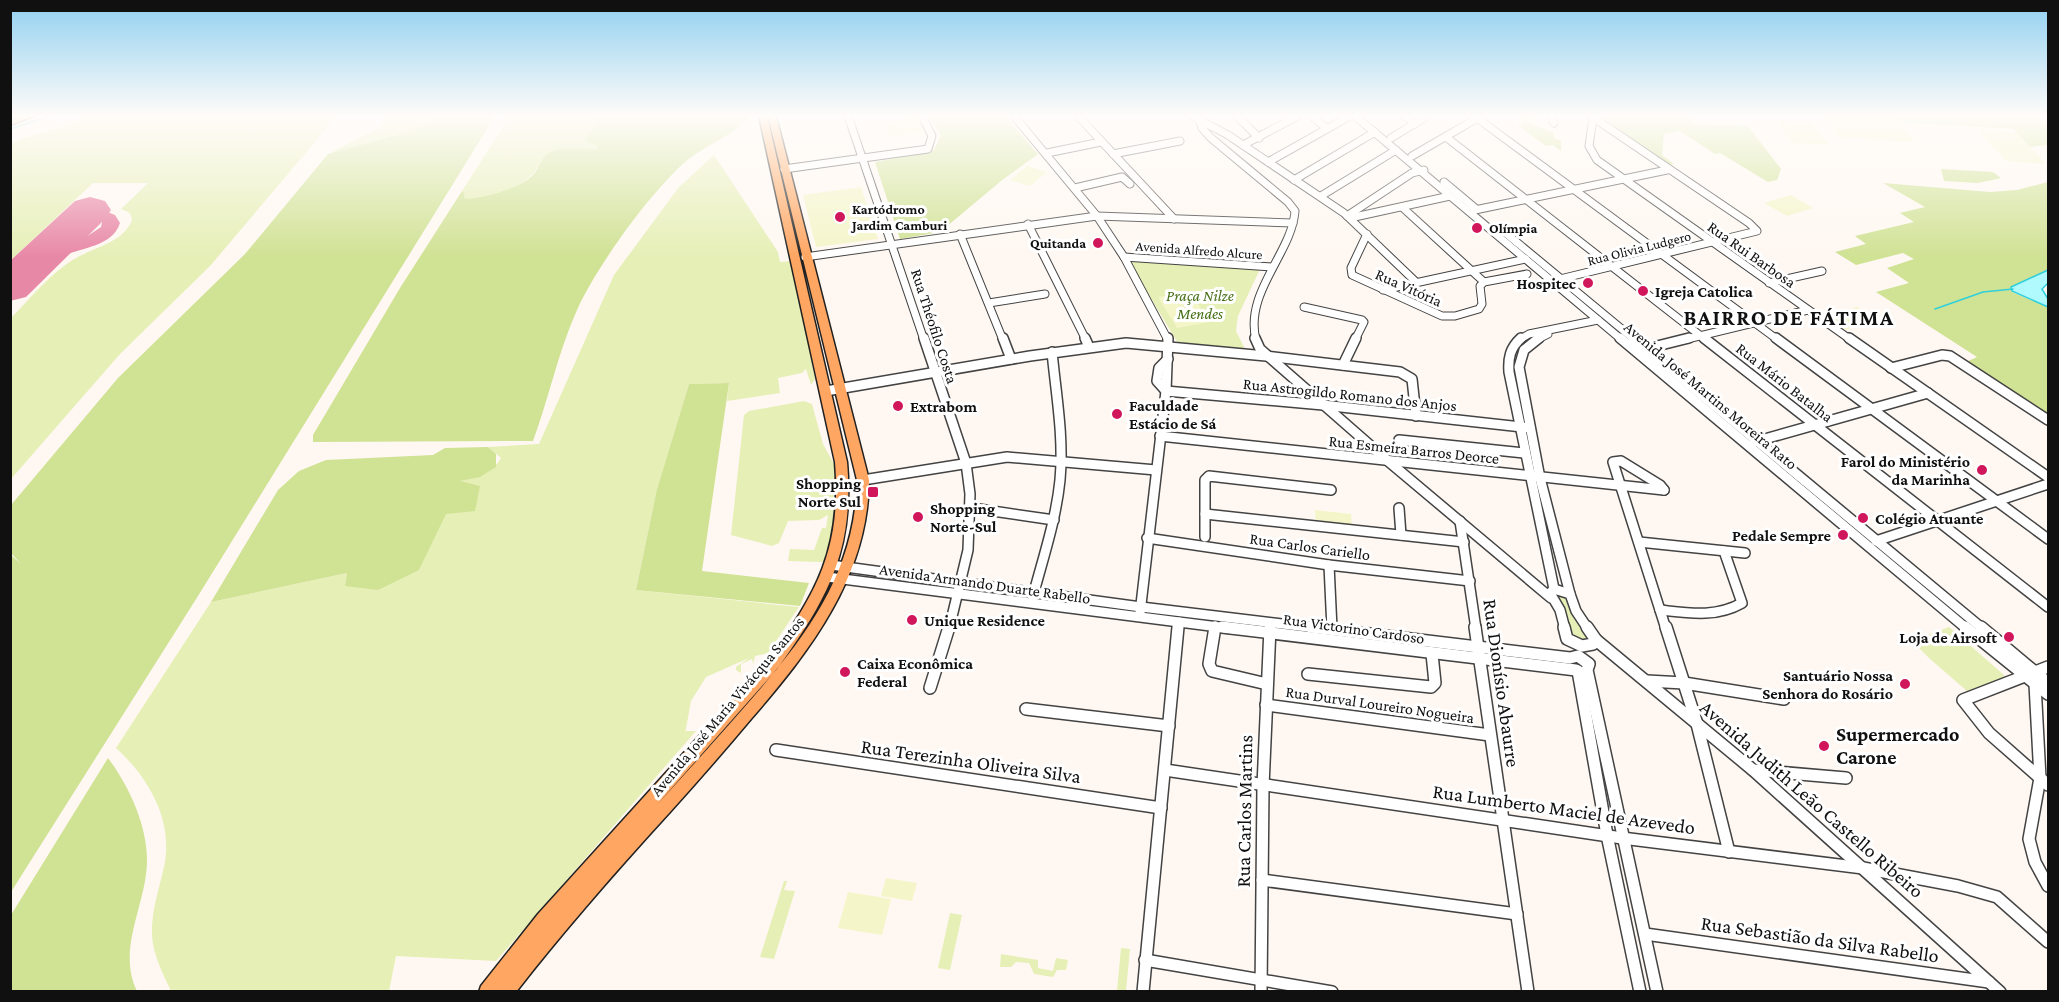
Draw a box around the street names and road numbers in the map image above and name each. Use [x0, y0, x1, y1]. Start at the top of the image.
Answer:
street label: Rua Rui Barbosa [1704, 218, 1799, 291]
street label: Rua Olivia Ludgero [1586, 227, 1693, 269]
street label: Avenida Alfredo Alcure [1135, 238, 1263, 262]
street label: Rua Vitória [1373, 265, 1445, 310]
street label: Rua Théofilo Costa [908, 267, 961, 386]
street label: Avenida José Martins Moreira Rato [1620, 318, 1801, 473]
street label: Rua Mário Batalha [1733, 339, 1837, 426]
street label: Rua Astrogildo Romano dos Anjos [1242, 375, 1458, 415]
street label: Rua Esmeira Barros Deorce [1328, 432, 1500, 467]
street label: Rua Carlos Cariello [1249, 530, 1371, 563]
street label: Avenida Armando Duarte Rabello [878, 560, 1092, 607]
street label: Rua Dionísio Abaurre [1479, 597, 1525, 769]
street label: Rua Victorino Cardoso [1282, 610, 1426, 647]
street label: Avenida José Maria Vivácqua Santos [647, 613, 808, 800]
street label: Rua Durval Loureiro Nogueira [1284, 683, 1476, 727]
street label: Avenida Judith Leão Castello Ribeiro [1695, 696, 1928, 903]
street label: Rua Carlos Martins [1232, 734, 1256, 887]
street label: Rua Terezinha Oliveira Silva [860, 735, 1082, 787]
street label: Rua Lumberto Maciel de Azevedo [1432, 780, 1697, 838]
street label: Rua Sebastião da Silva Rabello [1700, 911, 1940, 967]

